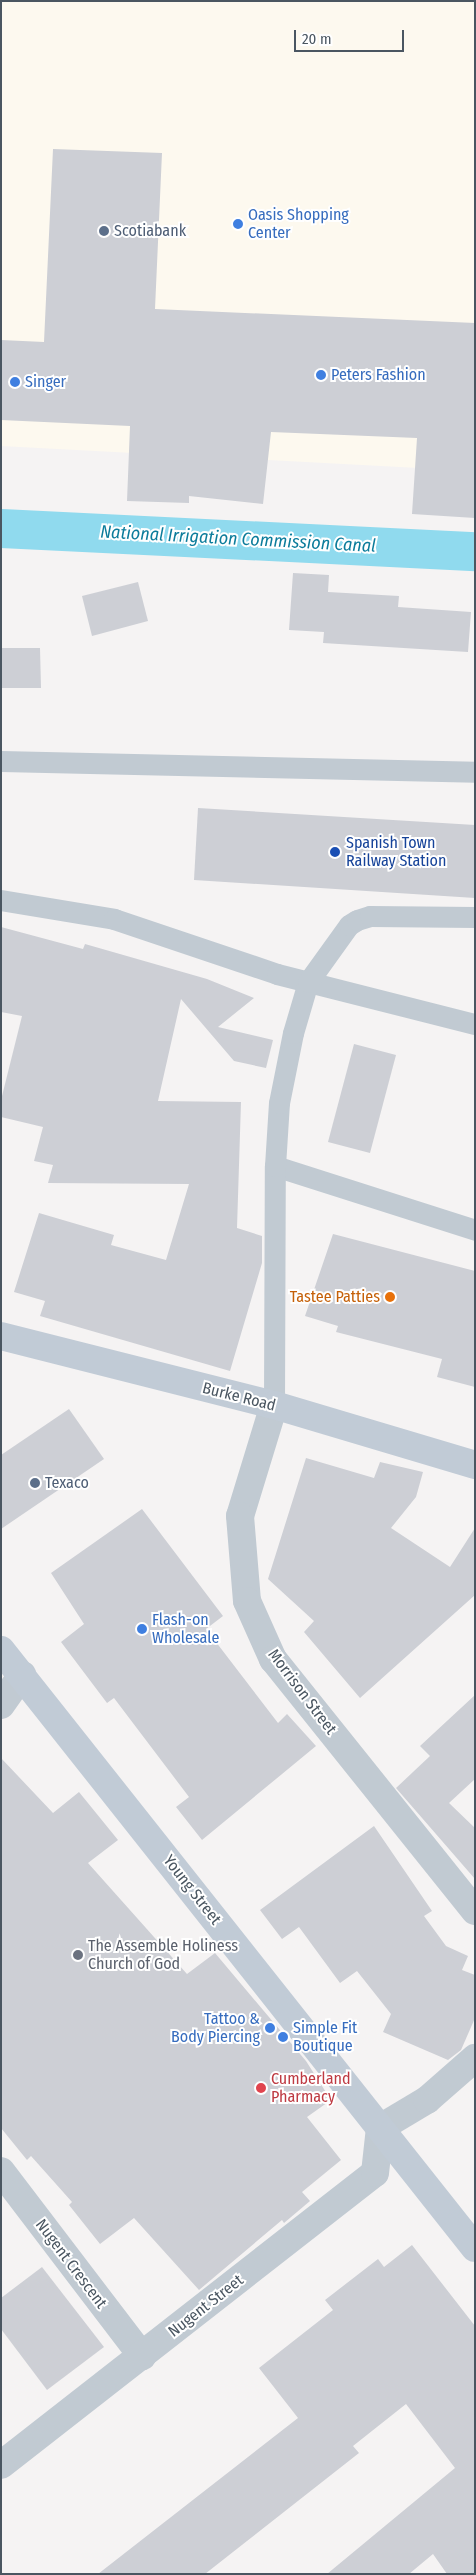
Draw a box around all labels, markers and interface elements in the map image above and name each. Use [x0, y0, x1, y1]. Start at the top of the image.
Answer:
scale bar [296, 20, 406, 52]
text: 20 m [302, 30, 332, 48]
place label: Oasis Shopping Center [248, 205, 349, 243]
marker: Oasis Shopping Center [232, 218, 244, 230]
place label: Scotiabank [114, 221, 186, 241]
marker: Scotiabank [98, 225, 110, 237]
place label: Peters Fashion [331, 365, 426, 385]
marker: Peters Fashion [315, 369, 327, 381]
place label: Singer [25, 372, 66, 392]
marker: Singer [9, 376, 21, 388]
water label: National Irrigation Commission Canal [100, 521, 376, 557]
place label: Spanish Town Railway Station [346, 833, 446, 871]
marker: Spanish Town Railway Station [328, 845, 342, 859]
place label: Tastee Patties [290, 1287, 380, 1307]
marker: Tastee Patties [384, 1291, 396, 1303]
street label: Burke Road [200, 1379, 278, 1415]
place label: Texaco [45, 1473, 89, 1493]
marker: Texaco [29, 1477, 41, 1489]
place label: Flash-on Wholesale [152, 1610, 219, 1648]
marker: Flash-on Wholesale [136, 1623, 148, 1635]
street label: Morrison Street [264, 1646, 340, 1738]
street label: Young Street [159, 1851, 225, 1929]
place label: The Assemble Holiness Church of God [88, 1936, 238, 1974]
marker: The Assemble Holiness Church of God [72, 1949, 84, 1961]
place label: Tattoo & Body Piercing [171, 2009, 260, 2047]
place label: Simple Fit Boutique [293, 2018, 357, 2056]
marker: Tattoo & Body Piercing [264, 2022, 276, 2034]
marker: Simple Fit Boutique [277, 2031, 289, 2043]
place label: Cumberland Pharmacy [271, 2069, 351, 2107]
marker: Cumberland Pharmacy [255, 2082, 267, 2094]
street label: Nugent Crescent [31, 2216, 111, 2312]
street label: Nugent Street [165, 2271, 247, 2341]

